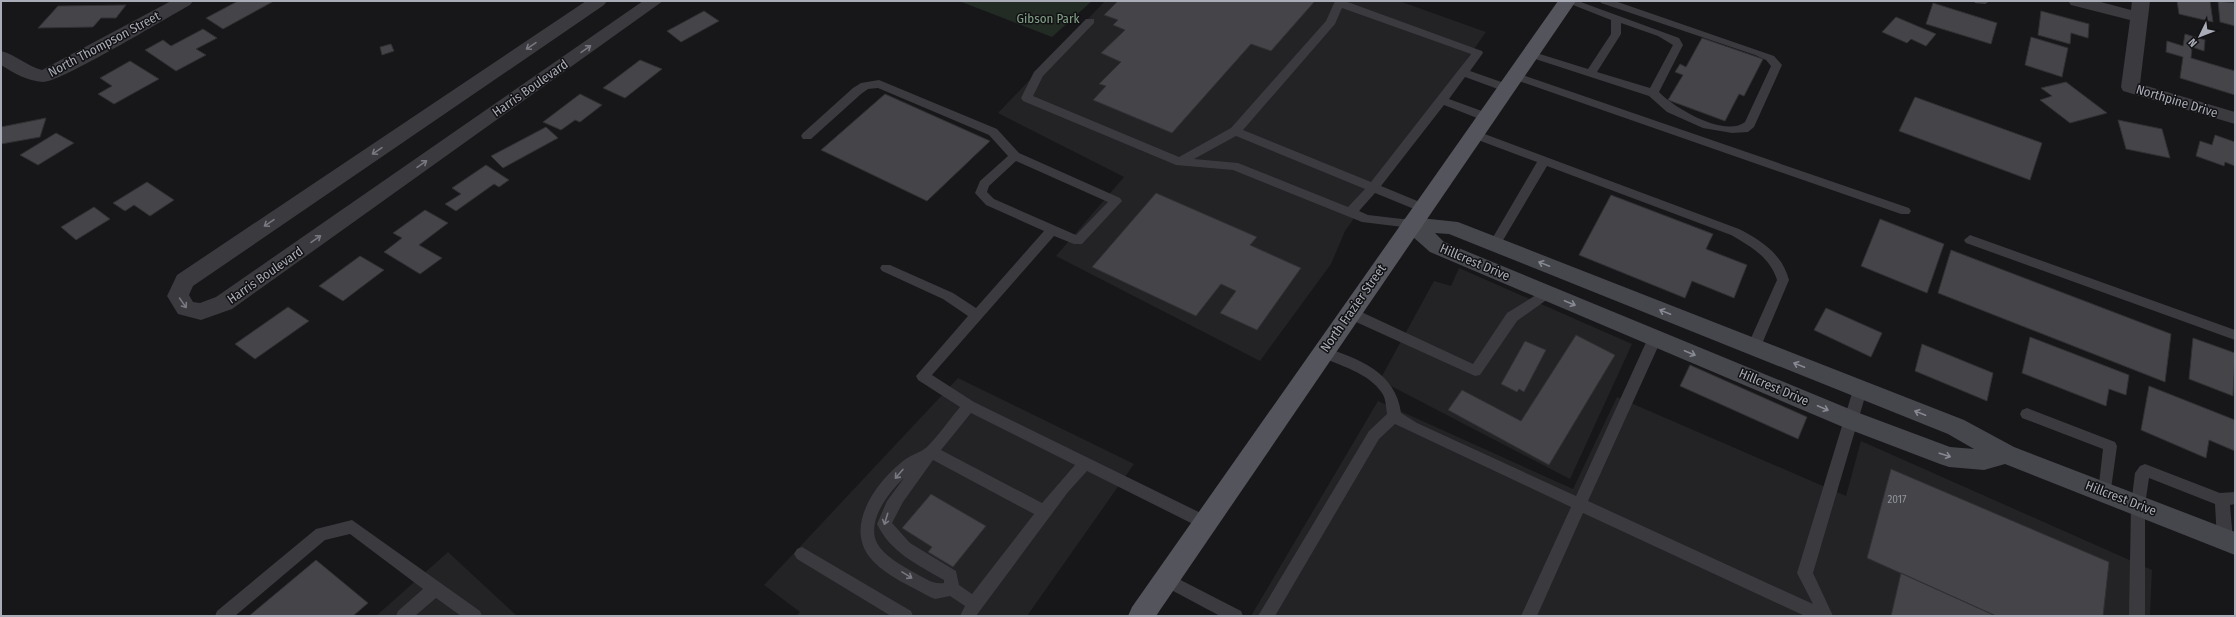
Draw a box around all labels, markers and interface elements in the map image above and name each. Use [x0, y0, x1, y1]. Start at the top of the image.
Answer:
street label: North Thompson Street [46, 8, 163, 80]
park label: Gibson Park [1016, 11, 1080, 26]
north arrow [2180, 16, 2220, 56]
text: N [2186, 36, 2200, 49]
one-way arrow [526, 42, 537, 50]
one-way arrow [580, 45, 591, 53]
street label: Harris Boulevard [489, 56, 571, 120]
street label: Northpine Drive [2134, 81, 2220, 121]
one-way arrow [372, 147, 383, 155]
one-way arrow [416, 160, 427, 168]
one-way arrow [264, 219, 275, 228]
one-way arrow [310, 235, 321, 243]
street label: Hillcrest Drive [1438, 241, 1512, 283]
street label: Harris Boulevard [224, 243, 306, 307]
one-way arrow [1539, 260, 1551, 267]
street label: North Frazier Street [1317, 261, 1389, 355]
one-way arrow [179, 297, 187, 308]
one-way arrow [1564, 299, 1576, 307]
one-way arrow [1659, 308, 1671, 315]
one-way arrow [1684, 349, 1696, 357]
one-way arrow [1793, 361, 1805, 369]
street label: Hillcrest Drive [1737, 366, 1811, 408]
one-way arrow [1817, 405, 1829, 412]
one-way arrow [1914, 409, 1926, 417]
one-way arrow [1938, 452, 1951, 459]
one-way arrow [895, 469, 904, 479]
street label: Hillcrest Drive [2084, 478, 2158, 518]
house number: 2017 [1887, 493, 1907, 506]
one-way arrow [882, 512, 889, 525]
one-way arrow [901, 571, 913, 579]

